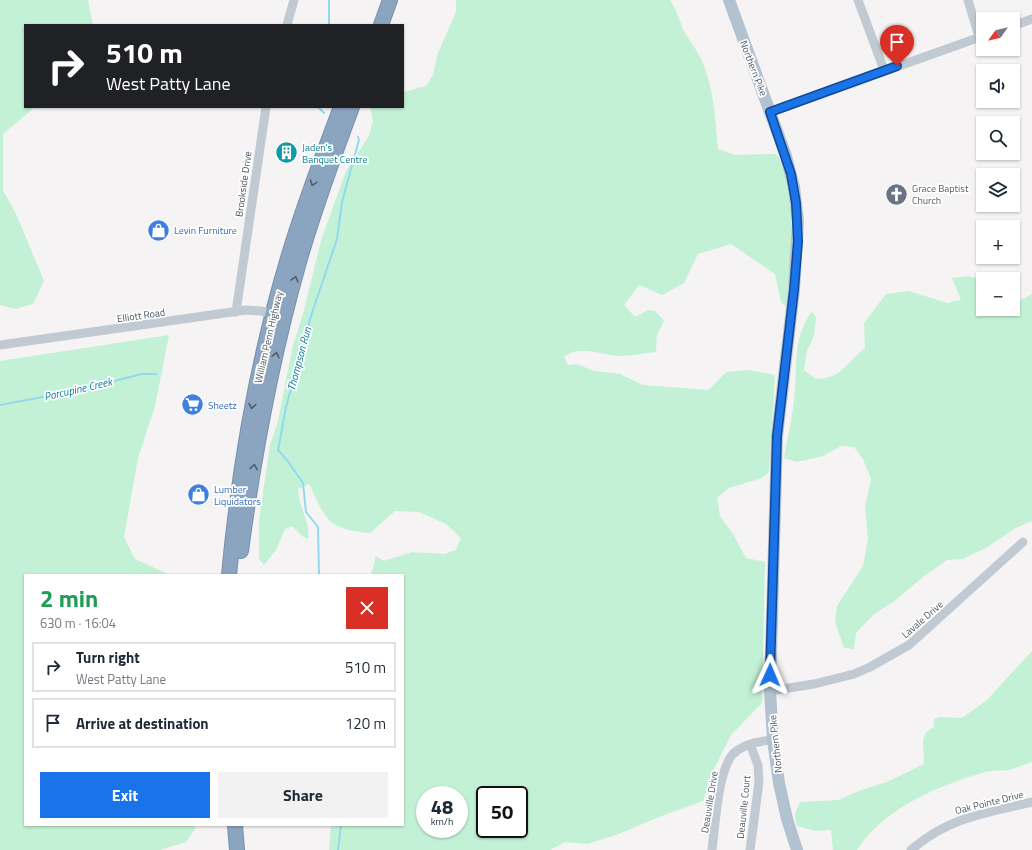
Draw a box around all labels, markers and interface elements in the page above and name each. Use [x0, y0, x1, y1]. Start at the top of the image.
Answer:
north arrow [976, 12, 1020, 56]
map controls [976, 12, 1020, 316]
pin [880, 25, 914, 66]
text: 510 m [106, 31, 183, 74]
icon: arrive [886, 31, 908, 53]
street label: Northern Pike [736, 38, 771, 98]
icon: right [40, 40, 92, 92]
button: sound [976, 64, 1020, 108]
text: West Patty Lane [106, 70, 231, 97]
button: search [976, 116, 1020, 160]
building icon: Jaden's Banquet Centre [274, 140, 300, 166]
place label: Jaden's Banquet Centre [302, 140, 368, 167]
street label: Brookside Drive [231, 150, 256, 218]
button: layers [976, 168, 1020, 212]
one-way arrow [309, 179, 317, 186]
church icon: Grace Baptist Church [883, 181, 909, 207]
place label: Grace Baptist Church [912, 181, 969, 208]
shop icon: Levin Furniture [146, 217, 172, 243]
button: + [976, 220, 1020, 264]
place label: Levin Furniture [174, 223, 237, 238]
button: − [976, 272, 1020, 316]
one-way arrow [290, 276, 298, 282]
street label: William Penn Highway [251, 289, 286, 385]
street label: Elliott Road [116, 305, 166, 326]
water label: Thompson Run [283, 325, 315, 393]
one-way arrow [271, 352, 279, 359]
water label: Porcupine Creek [42, 373, 115, 405]
supermarket icon: Sheetz [180, 392, 206, 418]
place label: Sheetz [208, 398, 237, 413]
one-way arrow [249, 403, 257, 409]
one-way arrow [249, 464, 258, 470]
shop icon: Lumber Liquidators [185, 482, 211, 508]
place label: Lumber Liquidators [214, 482, 261, 509]
text: 2 min [40, 580, 98, 616]
button: close [346, 587, 388, 629]
street label: Lavale Drive [898, 597, 946, 642]
text: 630 m · 16:04 [40, 613, 116, 633]
text: Turn right [76, 646, 140, 669]
position arrow [749, 654, 791, 696]
icon: right [42, 656, 64, 678]
text: 510 m [345, 656, 386, 679]
text: West Patty Lane [76, 669, 166, 689]
icon: arrive [42, 712, 64, 734]
text: Arrive at destination [76, 712, 209, 735]
text: 120 m [345, 712, 386, 735]
street label: Northern Pike [765, 714, 786, 774]
street label: Deauville Drive [697, 770, 722, 834]
button: Exit [40, 772, 210, 818]
button: Share [218, 772, 388, 818]
street label: Deauville Court [733, 774, 754, 839]
speed limit sign: 50 [476, 786, 528, 838]
street label: Oak Pointe Drive [953, 787, 1025, 818]
text: 48 [431, 791, 453, 822]
text: km/h [431, 814, 453, 829]

